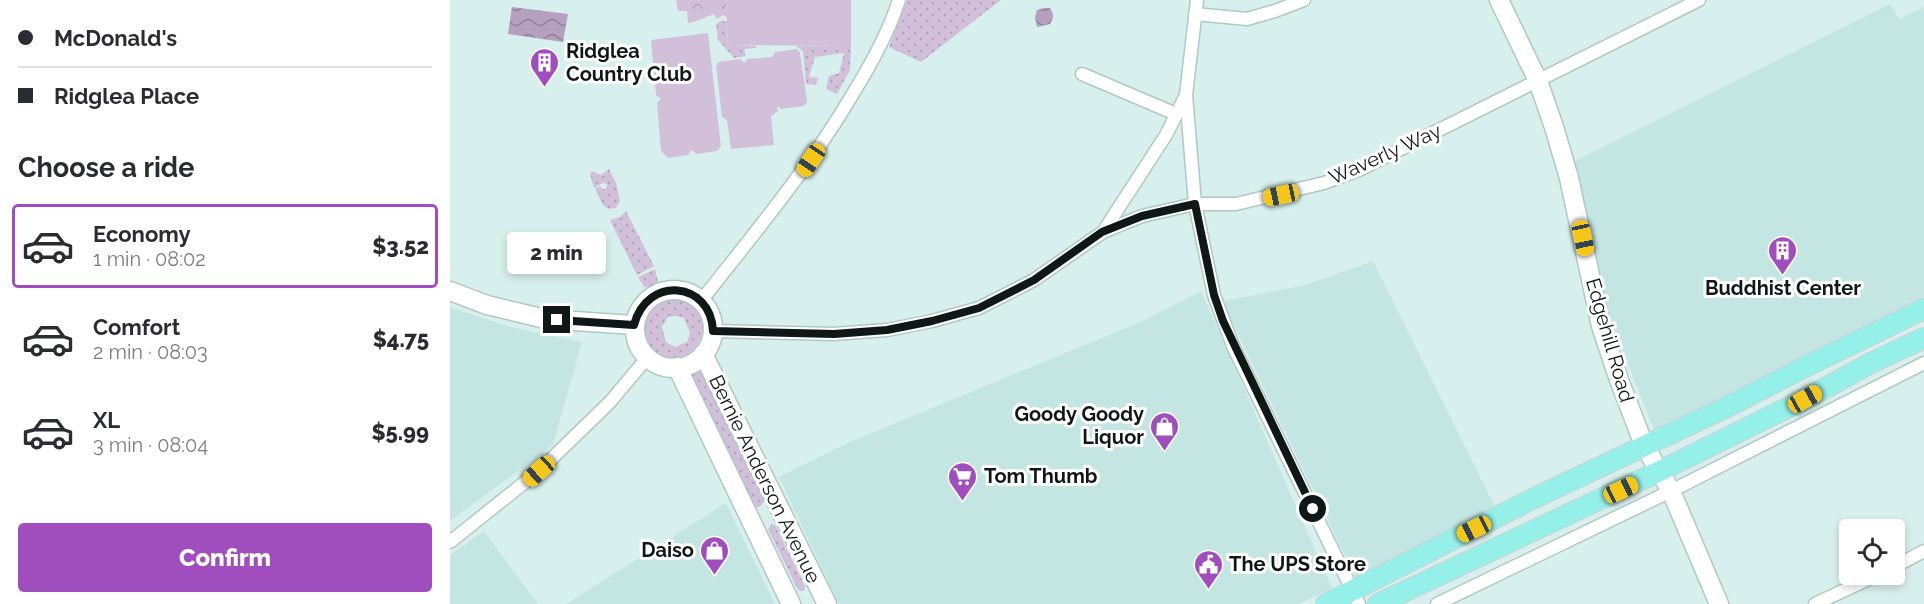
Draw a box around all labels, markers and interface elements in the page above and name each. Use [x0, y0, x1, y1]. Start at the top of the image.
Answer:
text: McDonald's [54, 25, 177, 51]
place label: Ridglea Country Club [566, 39, 692, 86]
building icon: Ridglea Country Club [529, 46, 561, 88]
text: Ridglea Place [54, 83, 199, 109]
street label: Waverly Way [1325, 118, 1445, 189]
car [793, 140, 829, 180]
text: Choose a ride [18, 152, 194, 183]
car [1262, 182, 1300, 208]
icon: car [21, 219, 75, 273]
car [1570, 219, 1596, 257]
text: Economy [93, 221, 191, 247]
text: $3.52 [372, 233, 429, 259]
callout: 2 min [507, 233, 606, 275]
building icon: Buddhist Center [1767, 234, 1799, 276]
text: 2 min [530, 241, 583, 265]
text: 1 min · 08:02 [93, 247, 206, 271]
street label: Edgehill Road [1581, 275, 1639, 405]
place label: Buddhist Center [1705, 276, 1861, 300]
route end [543, 306, 570, 333]
icon: car [21, 312, 75, 366]
text: Comfort [93, 314, 180, 340]
text: $4.75 [373, 326, 429, 352]
text: 2 min · 08:03 [93, 340, 208, 364]
street label: Bernie Anderson Avenue [704, 371, 826, 587]
car [1785, 382, 1825, 416]
place label: Goody Goody Liquor [1015, 402, 1144, 449]
icon: car [21, 405, 75, 459]
text: XL [93, 407, 120, 433]
shop icon: Goody Goody Liquor [1149, 410, 1181, 452]
text: $5.99 [371, 419, 429, 445]
text: 3 min · 08:04 [93, 433, 208, 457]
car [520, 452, 558, 490]
supermarket icon: Tom Thumb [947, 460, 979, 502]
place label: Tom Thumb [984, 464, 1098, 488]
car [1601, 474, 1641, 506]
route start [1299, 495, 1326, 522]
car [1454, 513, 1494, 545]
map controls [1839, 519, 1905, 585]
button: locate [1839, 519, 1905, 585]
button: Confirm [18, 523, 432, 592]
shop icon: Daiso [699, 534, 731, 576]
place label: Daiso [641, 538, 694, 562]
public building icon: The UPS Store [1192, 548, 1224, 590]
place label: The UPS Store [1229, 552, 1366, 576]

